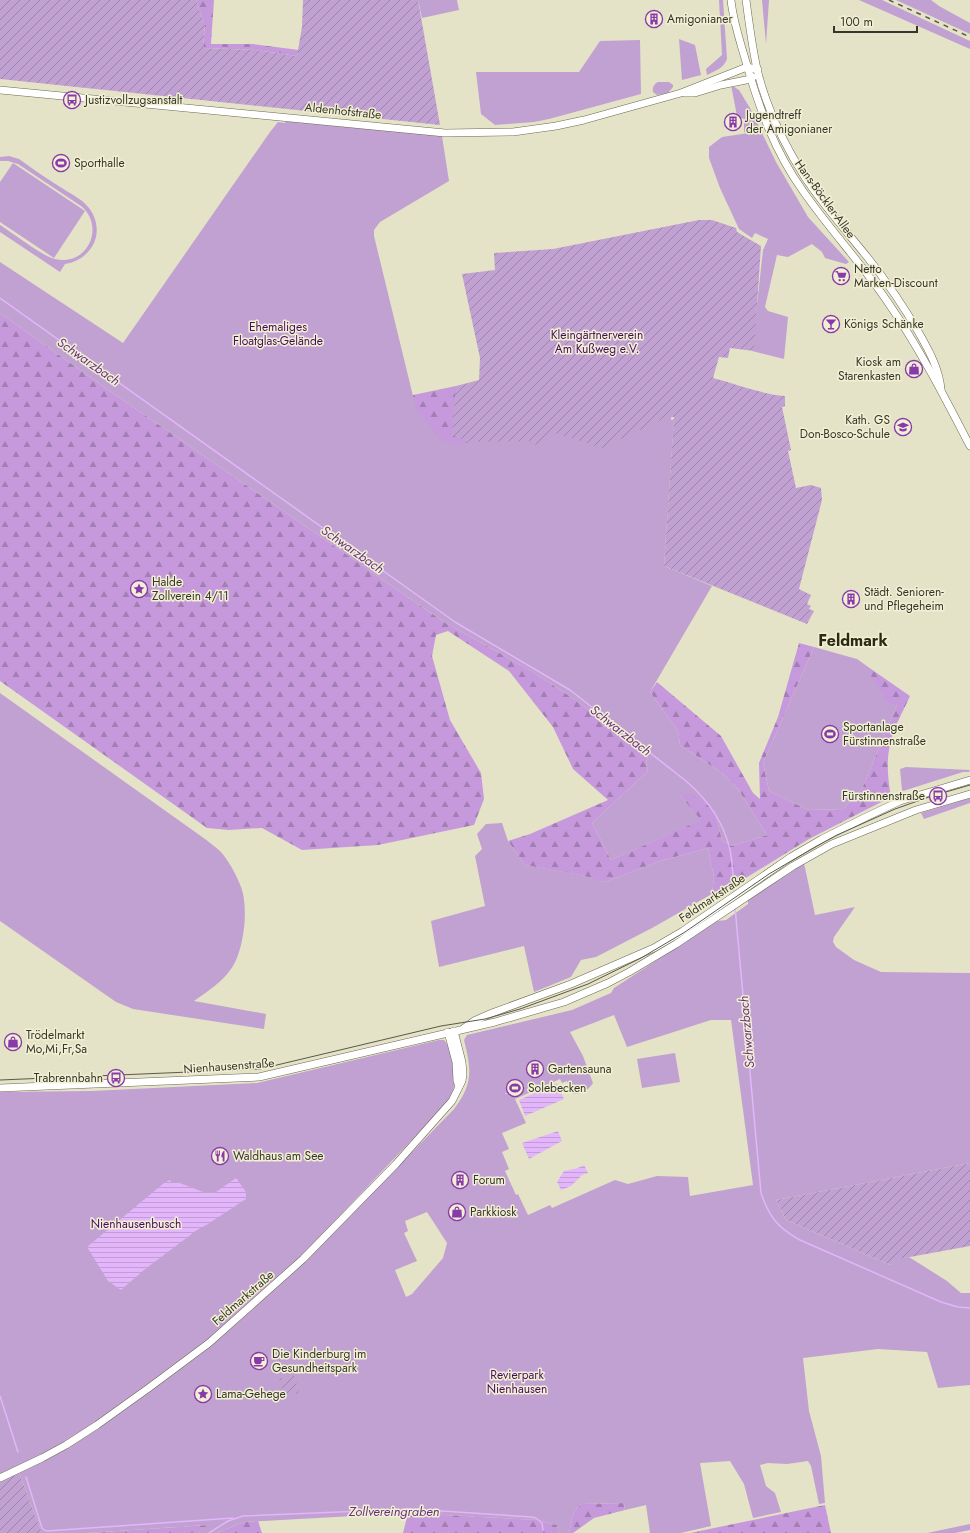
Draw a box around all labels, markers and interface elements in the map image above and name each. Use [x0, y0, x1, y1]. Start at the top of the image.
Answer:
scale bar [834, 8, 917, 34]
building icon: Amigonianer [644, 9, 664, 29]
place label: Amigonianer [667, 10, 733, 28]
text: 100 m [840, 13, 873, 31]
bus stop icon: Justizvollzugsanstalt [62, 90, 82, 110]
place label: Justizvollzugsanstalt [83, 91, 183, 109]
street label: Aldenhofstraße [304, 98, 382, 124]
place label: Jugendtreff der Amigonianer [744, 106, 833, 138]
building icon: Jugendtreff der Amigonianer [723, 112, 743, 132]
sports icon: Sporthalle [51, 153, 71, 173]
place label: Sporthalle [74, 154, 125, 172]
street label: Hans-Böckler-Allee [790, 156, 860, 242]
place label: Netto Marken-Discount [854, 260, 938, 292]
supermarket icon: Netto Marken-Discount [831, 266, 851, 286]
bar icon: Königs Schänke [821, 314, 841, 334]
place label: Königs Schänke [844, 315, 924, 333]
park label: Ehemaliges Floatglas-Gelände [233, 318, 323, 350]
park label: Kleingärtnerverein Am Kußweg e.V. [551, 326, 643, 358]
water label: Schwarzbach [53, 333, 124, 390]
place label: Kiosk am Starenkasten [838, 353, 901, 385]
shop icon: Kiosk am Starenkasten [904, 359, 924, 379]
place label: Kath. GS Don-Bosco-Schule [800, 411, 890, 443]
school or university icon: Kath. GS Don-Bosco-Schule [893, 417, 913, 437]
water label: Schwarzbach [317, 521, 388, 578]
place label: Halde Zollverein 4/11 [152, 573, 229, 605]
place icon: Halde Zollverein 4/11 [129, 579, 149, 599]
place label: Städt. Senioren- und Pflegeheim [864, 583, 944, 615]
building icon: Städt. Senioren- und Pflegeheim [841, 589, 861, 609]
district label: Feldmark [818, 629, 888, 652]
water label: Schwarzbach [586, 700, 656, 761]
place label: Sportanlage Fürstinnenstraße [843, 718, 926, 750]
sports icon: Sportanlage Fürstinnenstraße [820, 724, 840, 744]
bus stop icon: Fürstinnenstraße [928, 786, 948, 806]
place label: Fürstinnenstraße [842, 787, 925, 805]
street label: Feldmarkstraße [675, 869, 749, 927]
water label: Schwarzbach [734, 994, 759, 1069]
place label: Trödelmarkt Mo,Mi,Fr,Sa [26, 1026, 87, 1058]
shop icon: Trödelmarkt Mo,Mi,Fr,Sa [3, 1032, 23, 1052]
street label: Nienhausenstraße [183, 1054, 275, 1078]
building icon: Gartensauna [525, 1059, 545, 1079]
place label: Gartensauna [548, 1060, 612, 1078]
bus stop icon: Trabrennbahn [106, 1068, 126, 1088]
place label: Trabrennbahn [34, 1069, 103, 1087]
sports icon: Solebecken [505, 1078, 525, 1098]
place label: Solebecken [528, 1079, 586, 1097]
restaurant icon: Waldhaus am See [210, 1146, 230, 1166]
place label: Waldhaus am See [233, 1147, 324, 1165]
building icon: Forum [450, 1170, 470, 1190]
place label: Forum [473, 1171, 505, 1189]
shop icon: Parkkiosk [447, 1202, 467, 1222]
place label: Parkkiosk [470, 1203, 517, 1221]
park label: Nienhausenbusch [91, 1215, 181, 1233]
street label: Feldmarkstraße [208, 1266, 278, 1330]
place label: Die Kinderburg im Gesundheitspark [272, 1345, 366, 1377]
cafe icon: Die Kinderburg im Gesundheitspark [249, 1351, 269, 1371]
park label: Revierpark Nienhausen [487, 1366, 547, 1398]
place icon: Lama-Gehege [193, 1384, 213, 1404]
place label: Lama-Gehege [216, 1385, 286, 1403]
water label: Zollvereingraben [348, 1502, 440, 1521]

